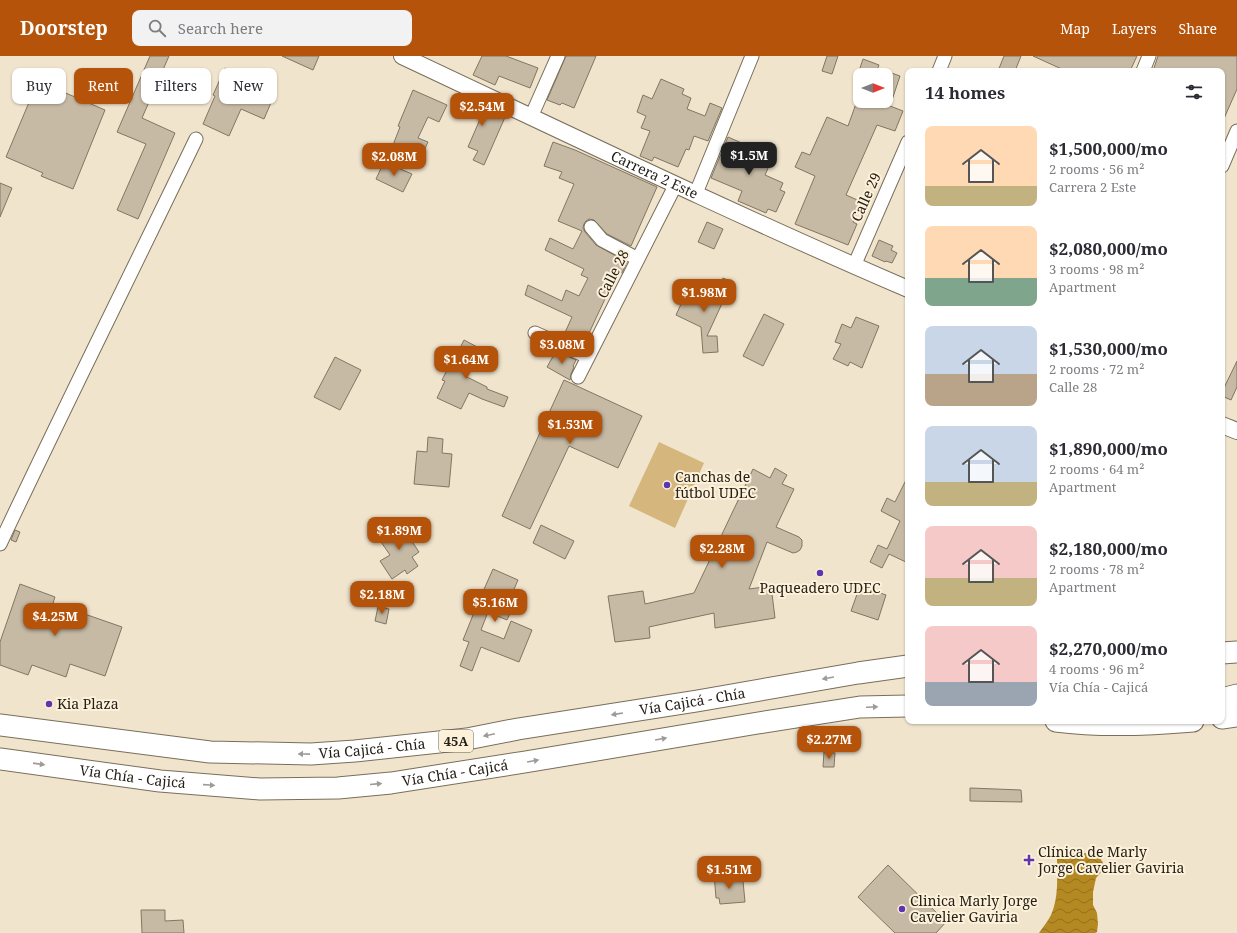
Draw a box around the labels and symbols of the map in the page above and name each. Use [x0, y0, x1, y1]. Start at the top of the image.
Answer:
north arrow [853, 68, 893, 108]
pin: $2.54M [449, 93, 515, 127]
pin: $1.5M [721, 142, 777, 176]
pin: $2.08M [361, 143, 427, 177]
street label: Carrera 2 Este [608, 146, 701, 203]
street label: Calle 29 [846, 169, 885, 224]
street label: Calle 28 [592, 246, 633, 301]
pin: $1.98M [671, 279, 737, 313]
pin: $3.08M [529, 331, 595, 365]
pin: $1.64M [433, 346, 499, 380]
pin: $1.53M [537, 411, 603, 445]
place label: Canchas de fútbol UDEC [675, 467, 757, 502]
marker: Canchas de fútbol UDEC [662, 480, 672, 490]
pin: $1.89M [366, 517, 432, 551]
pin: $2.28M [689, 535, 755, 569]
marker: Paqueadero UDEC [815, 568, 825, 578]
place label: Paqueadero UDEC [759, 578, 881, 597]
pin: $2.18M [349, 581, 415, 615]
pin: $5.16M [462, 589, 528, 623]
pin: $4.25M [22, 603, 88, 637]
one-way arrow [822, 675, 834, 681]
street label: Vía Cajicá - Chía [638, 683, 747, 719]
place label: Kia Plaza [57, 694, 119, 713]
marker: Kia Plaza [44, 699, 54, 709]
one-way arrow [866, 703, 878, 710]
one-way arrow [611, 711, 623, 717]
pin: $2.27M [796, 726, 862, 760]
road number: 45A [439, 730, 473, 752]
one-way arrow [483, 732, 495, 738]
street label: Vía Cajicá - Chía [318, 734, 426, 762]
one-way arrow [655, 736, 667, 742]
one-way arrow [297, 751, 310, 757]
street label: Vía Chía - Cajicá [401, 755, 509, 790]
one-way arrow [527, 758, 539, 764]
street label: Vía Chía - Cajicá [79, 760, 187, 792]
one-way arrow [33, 761, 45, 767]
one-way arrow [203, 781, 215, 788]
one-way arrow [370, 781, 382, 788]
place label: Clínica de Marly Jorge Cavelier Gaviria [1037, 842, 1184, 877]
marker: Clínica de Marly Jorge Cavelier Gaviria [1023, 854, 1035, 866]
pin: $1.51M [696, 856, 762, 890]
place label: Clinica Marly Jorge Cavelier Gaviria [910, 891, 1038, 926]
marker: Clinica Marly Jorge Cavelier Gaviria [897, 904, 907, 914]

